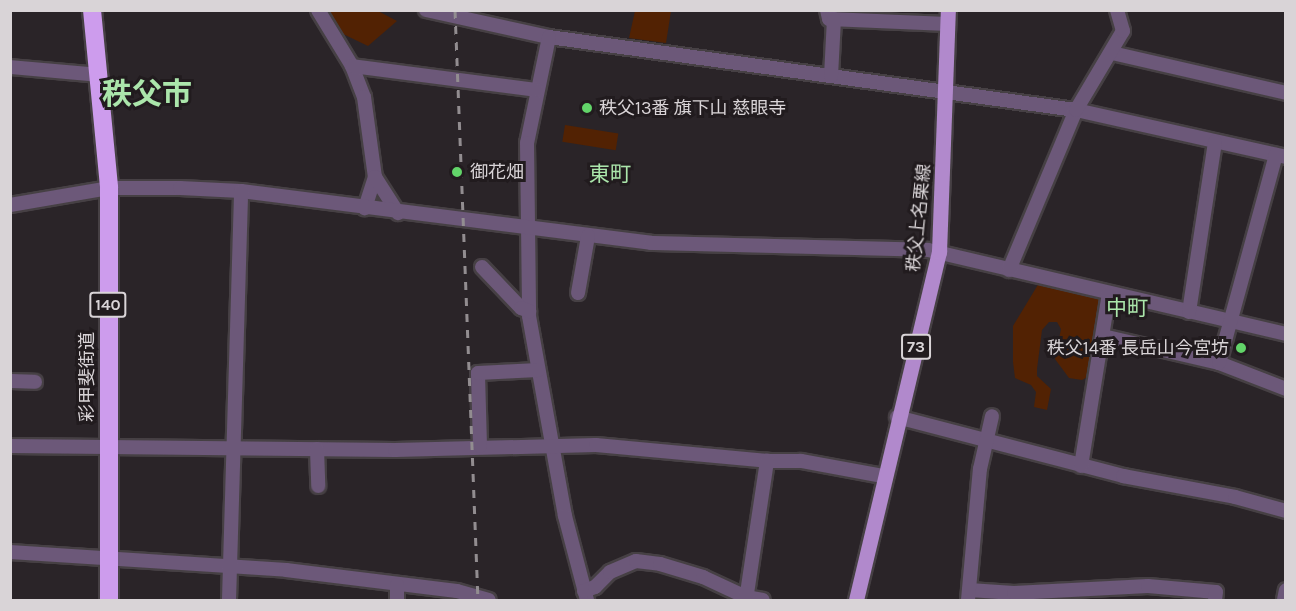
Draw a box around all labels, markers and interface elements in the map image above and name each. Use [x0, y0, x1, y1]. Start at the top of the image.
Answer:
district label: 秩父市 [102, 76, 192, 112]
place label: 秩父13番 旗下山 慈眼寺 [599, 97, 786, 119]
marker: 秩父13番 旗下山 慈眼寺 [580, 101, 594, 115]
place label: 御花畑 [470, 161, 524, 183]
district label: 東町 [589, 161, 631, 187]
marker: 御花畑 [448, 163, 466, 181]
street label: 秩父上名栗線 [903, 163, 935, 273]
road number: 140 [88, 292, 128, 318]
district label: 中町 [1106, 295, 1148, 321]
street label: 彩甲斐街道 [76, 332, 98, 422]
road number: 73 [901, 334, 931, 360]
place label: 秩父14番 長岳山今宮坊 [1047, 337, 1229, 359]
marker: 秩父14番 長岳山今宮坊 [1234, 341, 1248, 355]

